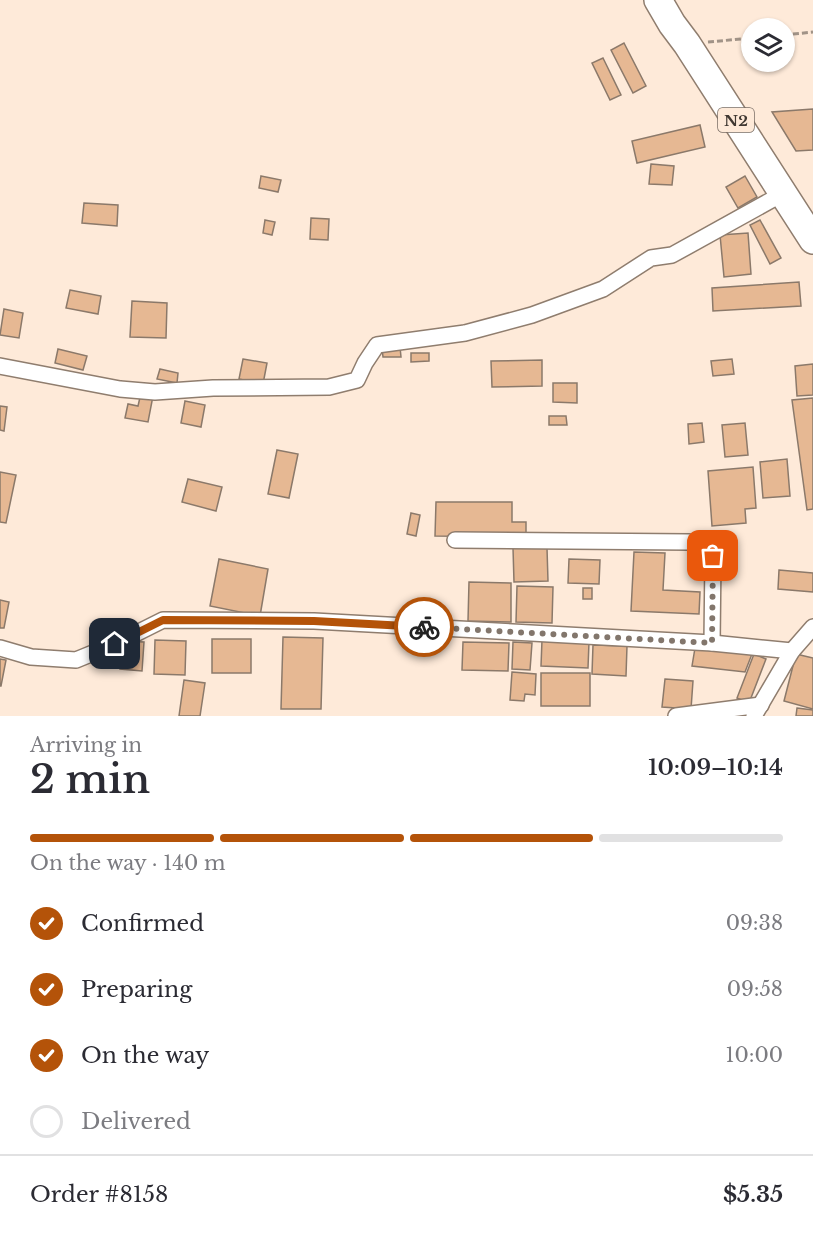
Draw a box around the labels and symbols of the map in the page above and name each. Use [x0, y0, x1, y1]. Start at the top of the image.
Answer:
road number: N2 [718, 108, 754, 132]
pin [687, 530, 738, 581]
courier [394, 597, 454, 657]
pin [89, 618, 140, 669]

